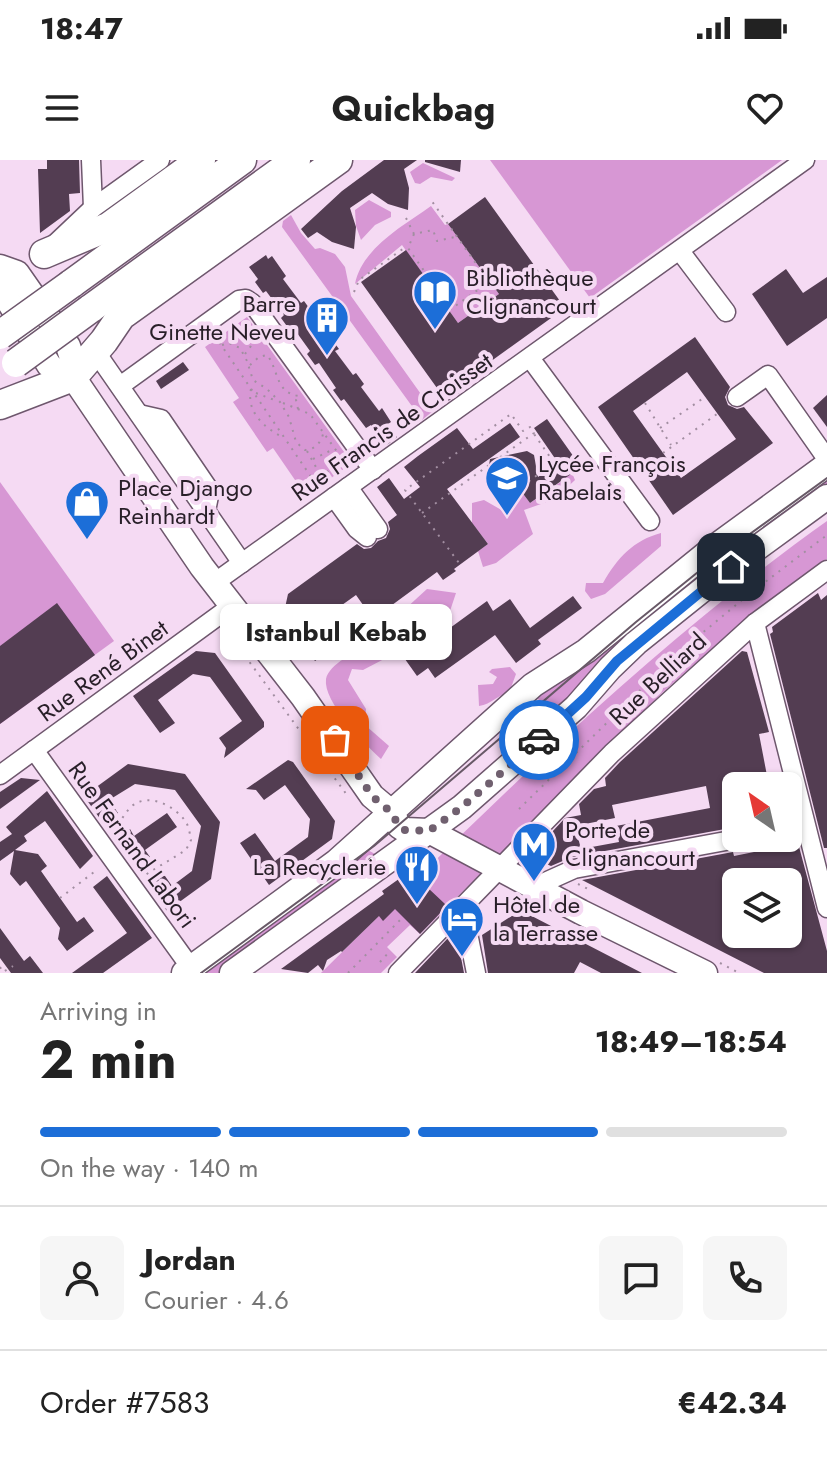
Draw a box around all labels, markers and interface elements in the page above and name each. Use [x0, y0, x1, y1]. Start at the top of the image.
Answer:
text: 18:47 [40, 7, 123, 50]
text: Quickbag [332, 82, 495, 134]
icon: menu [40, 86, 84, 130]
icon: heart [743, 86, 787, 130]
place label: Bibliothèque Clignancourt [466, 260, 596, 323]
library icon: Bibliothèque Clignancourt [411, 268, 459, 331]
place label: Barre Ginette Neveu [149, 286, 296, 349]
building icon: Barre Ginette Neveu [303, 294, 351, 357]
street label: Rue Francis de Croisset [284, 344, 500, 509]
place label: Lycée François Rabelais [538, 446, 686, 509]
school or university icon: Lycée François Rabelais [483, 454, 531, 517]
place label: Place Django Reinhardt [118, 470, 253, 533]
shop icon: Place Django Reinhardt [63, 478, 111, 541]
pin [697, 533, 765, 601]
icon: home [709, 545, 753, 589]
callout: Istanbul Kebab [219, 604, 451, 660]
street label: Rue René Binet [30, 611, 175, 730]
text: Istanbul Kebab [245, 613, 427, 651]
street label: Rue Belliard [601, 624, 714, 733]
courier [499, 700, 579, 780]
pin [301, 706, 369, 774]
icon: bag [313, 718, 357, 762]
icon: car [517, 718, 561, 762]
street label: Rue Fernand Labori [60, 754, 205, 935]
north arrow [722, 772, 802, 852]
map controls [722, 772, 802, 948]
place label: Porte de Clignancourt [565, 812, 695, 875]
metro station icon: Porte de Clignancourt [510, 820, 558, 883]
restaurant icon: La Recyclerie [393, 843, 441, 906]
place label: La Recyclerie [253, 849, 386, 884]
button: layers [722, 868, 802, 948]
place label: Hôtel de la Terrasse [493, 887, 598, 950]
hotel icon: Hôtel de la Terrasse [438, 895, 486, 958]
text: Arriving in [40, 992, 157, 1030]
text: 18:49–18:54 [595, 1020, 787, 1063]
text: 2 min [40, 1022, 177, 1098]
text: On the way · 140 m [40, 1149, 259, 1187]
button: person [40, 1236, 124, 1320]
button: chat [599, 1236, 683, 1320]
button: phone [703, 1236, 787, 1320]
text: Jordan [144, 1238, 236, 1281]
text: Courier · 4.6 [144, 1281, 289, 1319]
text: Order #7583 [40, 1381, 209, 1424]
text: €42.34 [678, 1381, 787, 1424]

